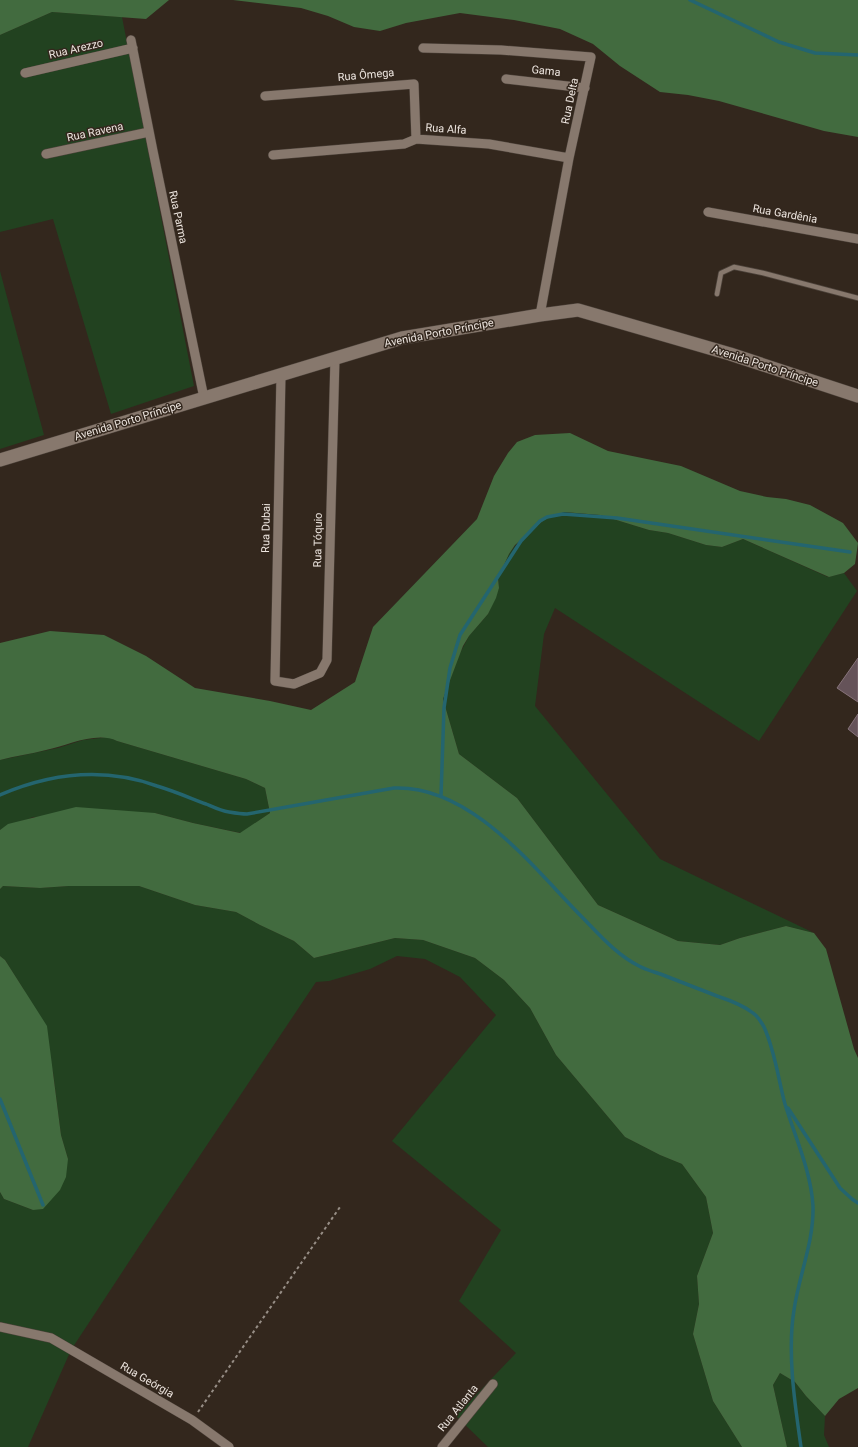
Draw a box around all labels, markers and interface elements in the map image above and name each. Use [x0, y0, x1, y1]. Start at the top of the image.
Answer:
street label: Rua Arezzo [48, 36, 104, 62]
street label: Gama [531, 63, 561, 79]
street label: Rua Ômega [337, 66, 395, 84]
street label: Rua Delta [559, 77, 581, 125]
street label: Rua Ravena [66, 120, 124, 144]
street label: Rua Alfa [425, 121, 467, 137]
street label: Rua Parma [166, 189, 190, 245]
street label: Rua Gardênia [752, 202, 818, 226]
street label: Avenida Porto Príncipe [383, 316, 495, 350]
street label: Avenida Porto Príncipe [710, 343, 820, 389]
street label: Avenida Porto Príncipe [73, 398, 183, 443]
street label: Rua Dubai [259, 503, 273, 553]
street label: Rua Tóquio [311, 512, 325, 568]
street label: Rua Geórgia [118, 1359, 176, 1401]
street label: Rua Atlanta [435, 1382, 481, 1434]

